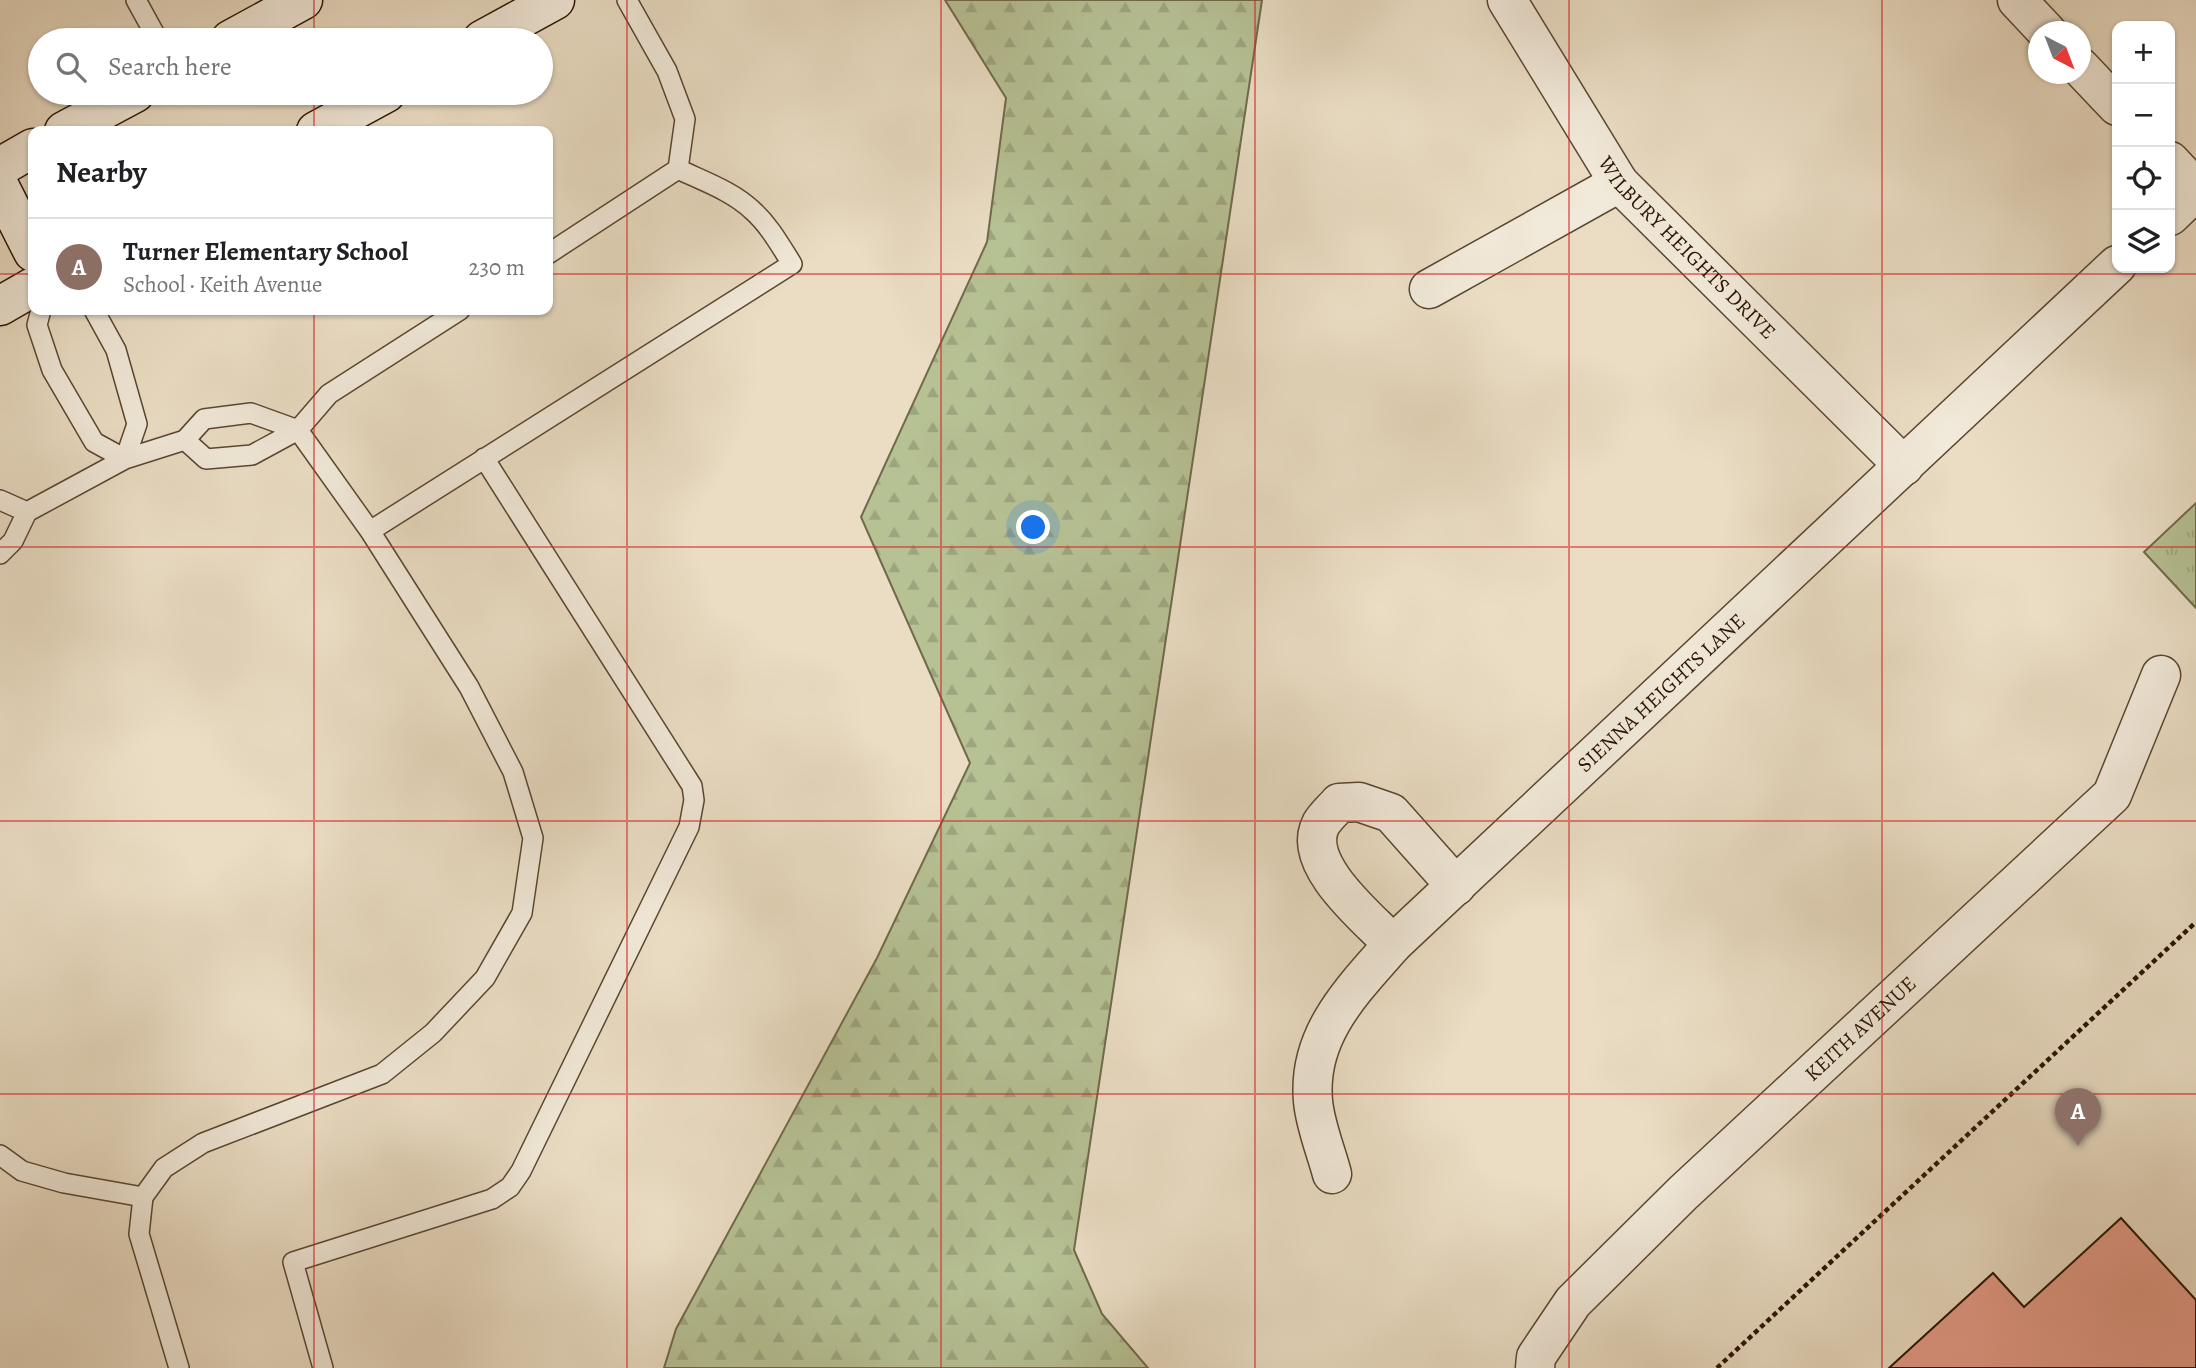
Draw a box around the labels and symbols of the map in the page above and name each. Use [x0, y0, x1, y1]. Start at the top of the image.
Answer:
north arrow [2028, 21, 2091, 84]
street label: WILBURY HEIGHTS DRIVE [1591, 150, 1782, 345]
your location [1016, 510, 1050, 544]
street label: SIENNA HEIGHTS LANE [1571, 607, 1751, 778]
street label: KEITH AVENUE [1798, 970, 1922, 1087]
pin: A [2055, 1088, 2101, 1146]

